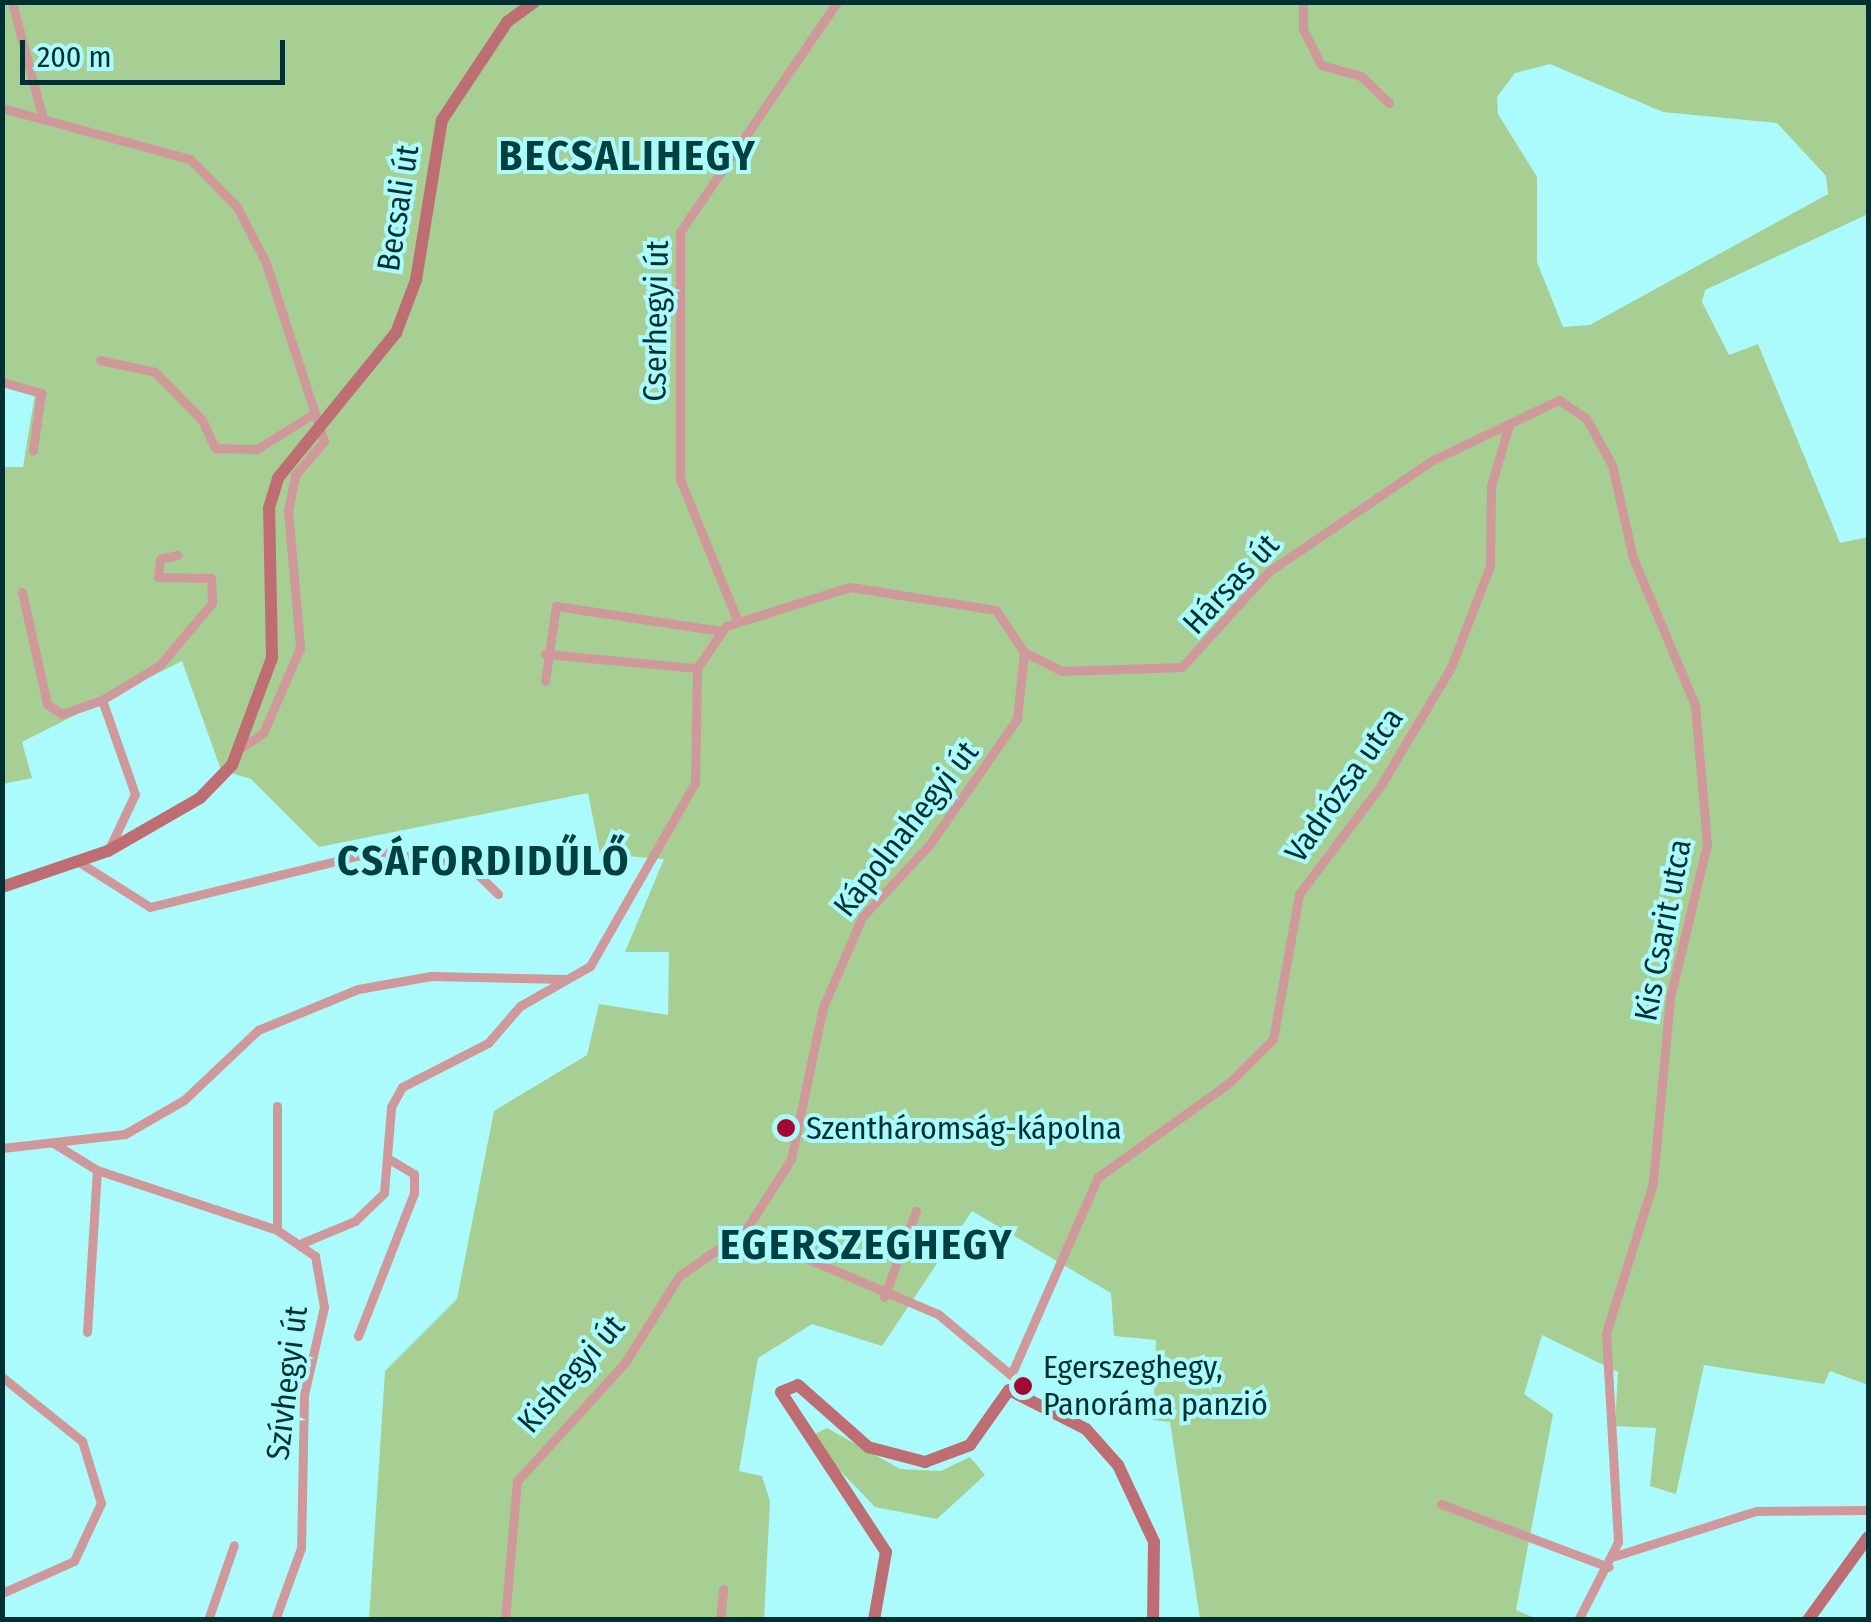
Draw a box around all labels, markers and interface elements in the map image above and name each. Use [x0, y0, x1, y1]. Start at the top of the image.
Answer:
scale bar [25, 20, 290, 82]
text: 200 m [37, 39, 112, 75]
district label: BECSALIHEGY [499, 131, 757, 181]
street label: Becsali út [369, 142, 427, 274]
street label: Cserhegyi út [635, 240, 677, 402]
street label: Hársas út [1175, 526, 1287, 642]
street label: Vadrózsa utca [1277, 700, 1411, 870]
street label: Kápolnahegyi út [826, 734, 986, 924]
district label: CSÁFORDIDŰLŐ [337, 836, 631, 886]
street label: Kis Csarit utca [1627, 836, 1699, 1024]
place label: Szentháromság-kápolna [806, 1109, 1122, 1147]
marker: Szentháromság-kápolna [775, 1117, 797, 1139]
district label: EGERSZEGHEGY [720, 1220, 1014, 1270]
street label: Szívhegyi út [258, 1304, 316, 1462]
street label: Kishegyi út [509, 1307, 633, 1441]
place label: Egerszeghegy, Panoráma panzió [1043, 1349, 1268, 1424]
marker: Egerszeghegy, Panoráma panzió [1012, 1375, 1034, 1397]

